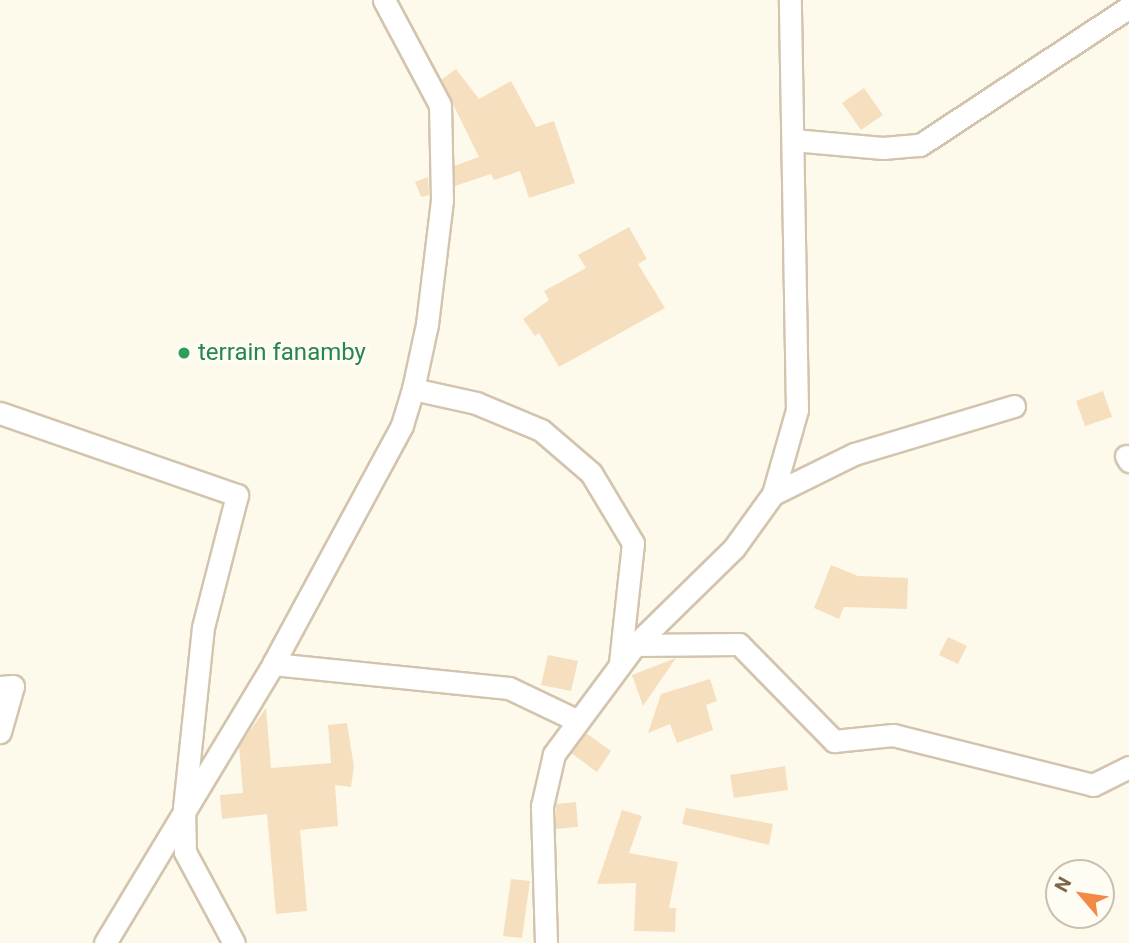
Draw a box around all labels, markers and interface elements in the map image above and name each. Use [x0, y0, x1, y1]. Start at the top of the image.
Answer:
place label: terrain fanamby [198, 339, 366, 367]
marker: terrain fanamby [176, 345, 192, 361]
north arrow [1045, 859, 1115, 929]
text: N [1050, 873, 1076, 896]

